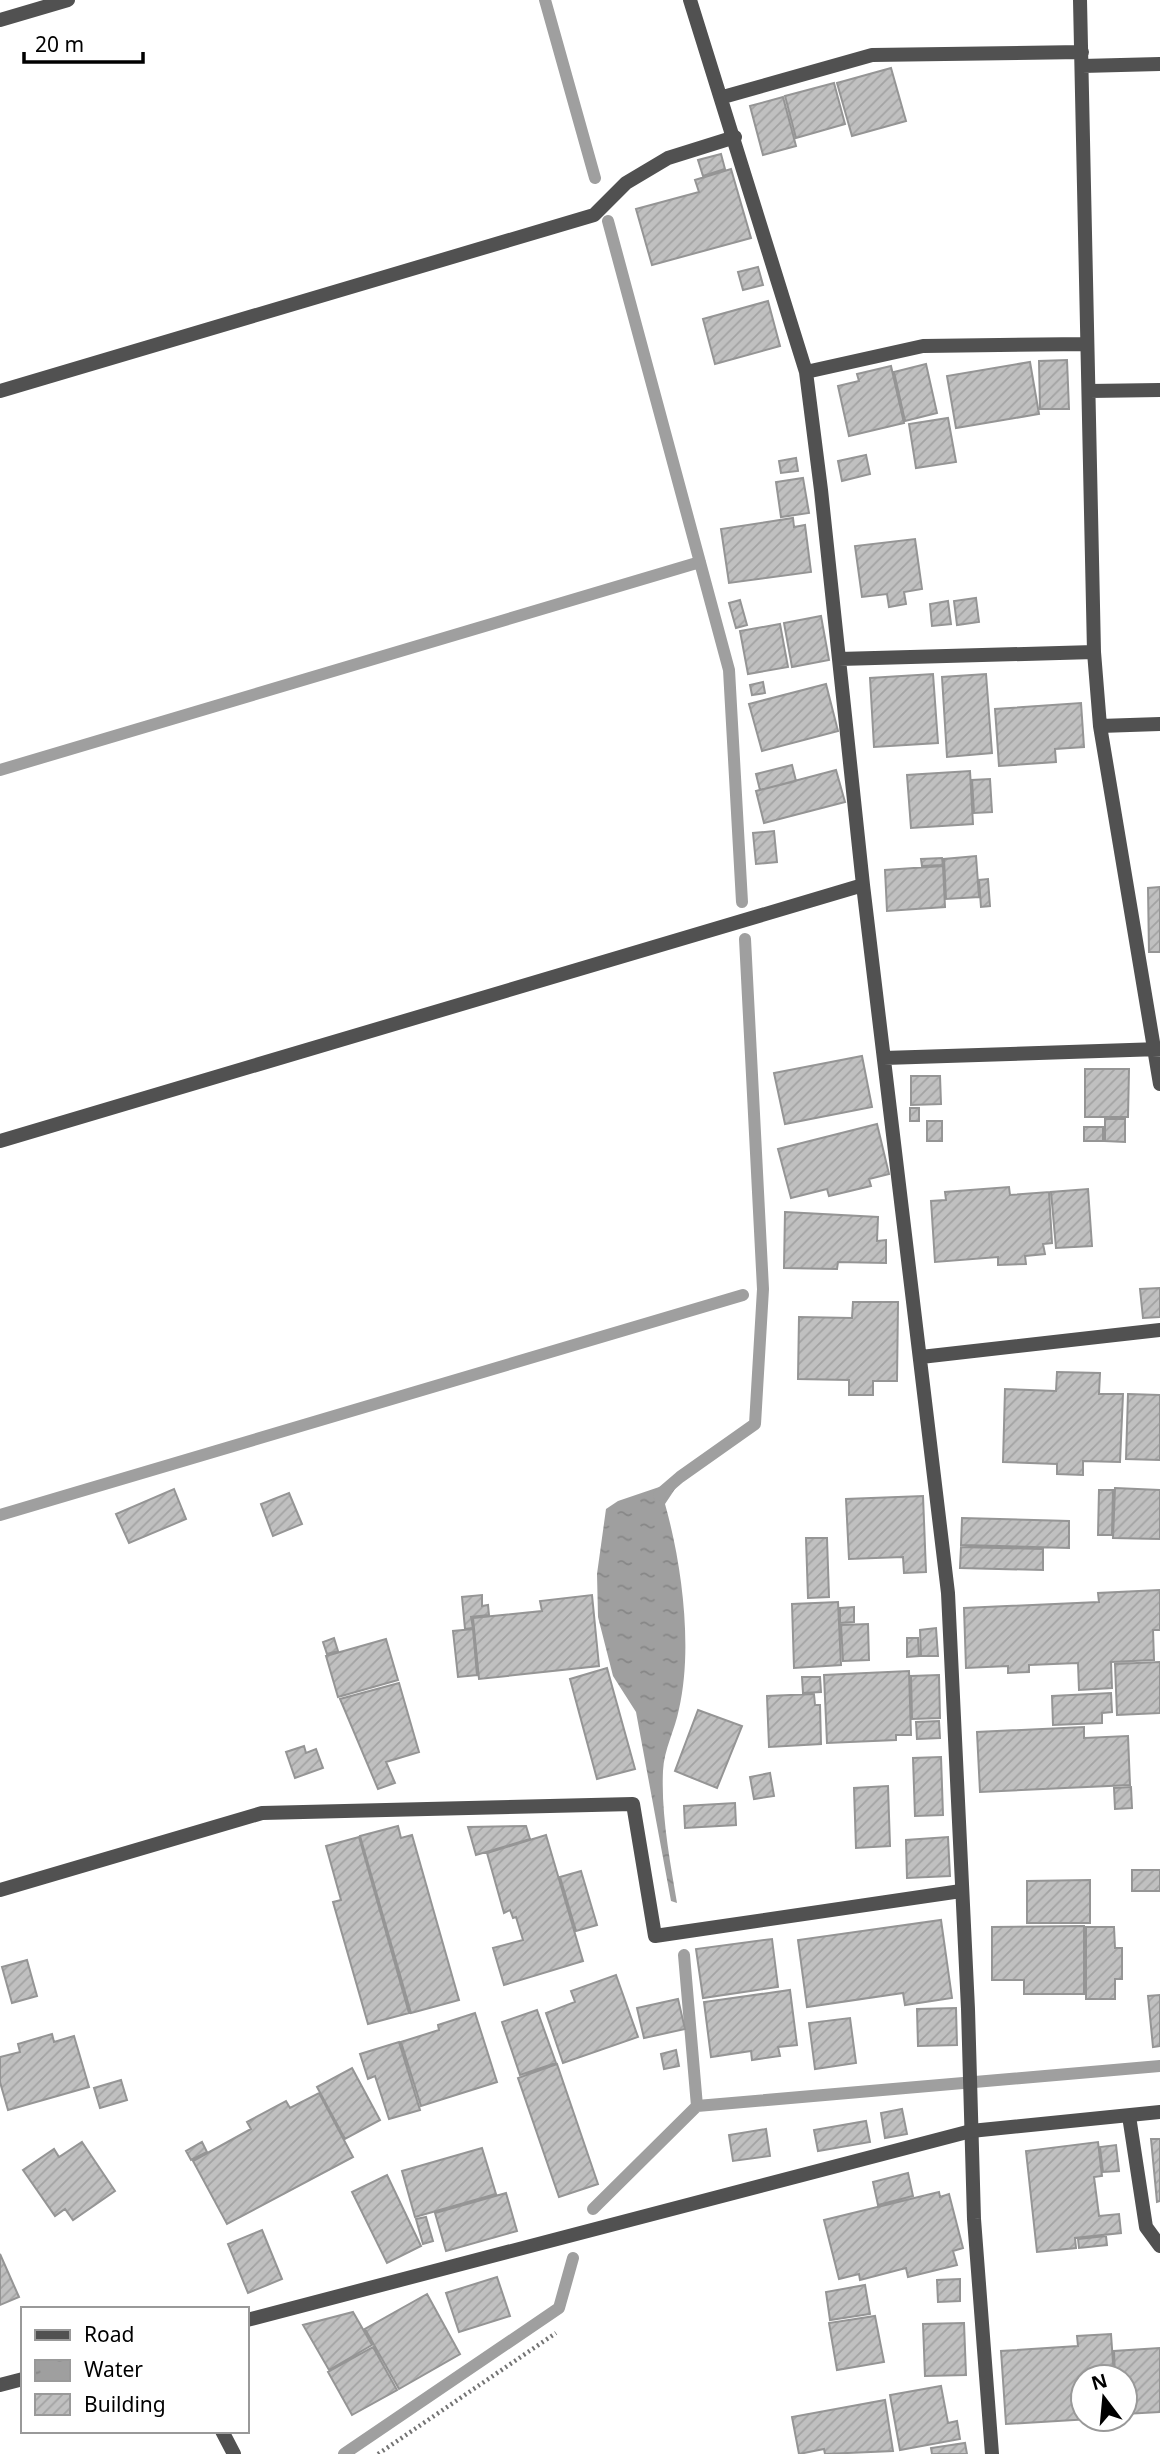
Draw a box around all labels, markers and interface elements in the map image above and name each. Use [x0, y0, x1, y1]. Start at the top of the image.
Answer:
scale bar [24, 21, 144, 65]
text: 20 m [35, 30, 84, 58]
legend [21, 2307, 248, 2433]
text: Road [84, 2320, 134, 2348]
text: Water [84, 2355, 143, 2383]
north arrow [1069, 2363, 1139, 2433]
text: N [1088, 2367, 1110, 2396]
text: Building [84, 2390, 166, 2418]

